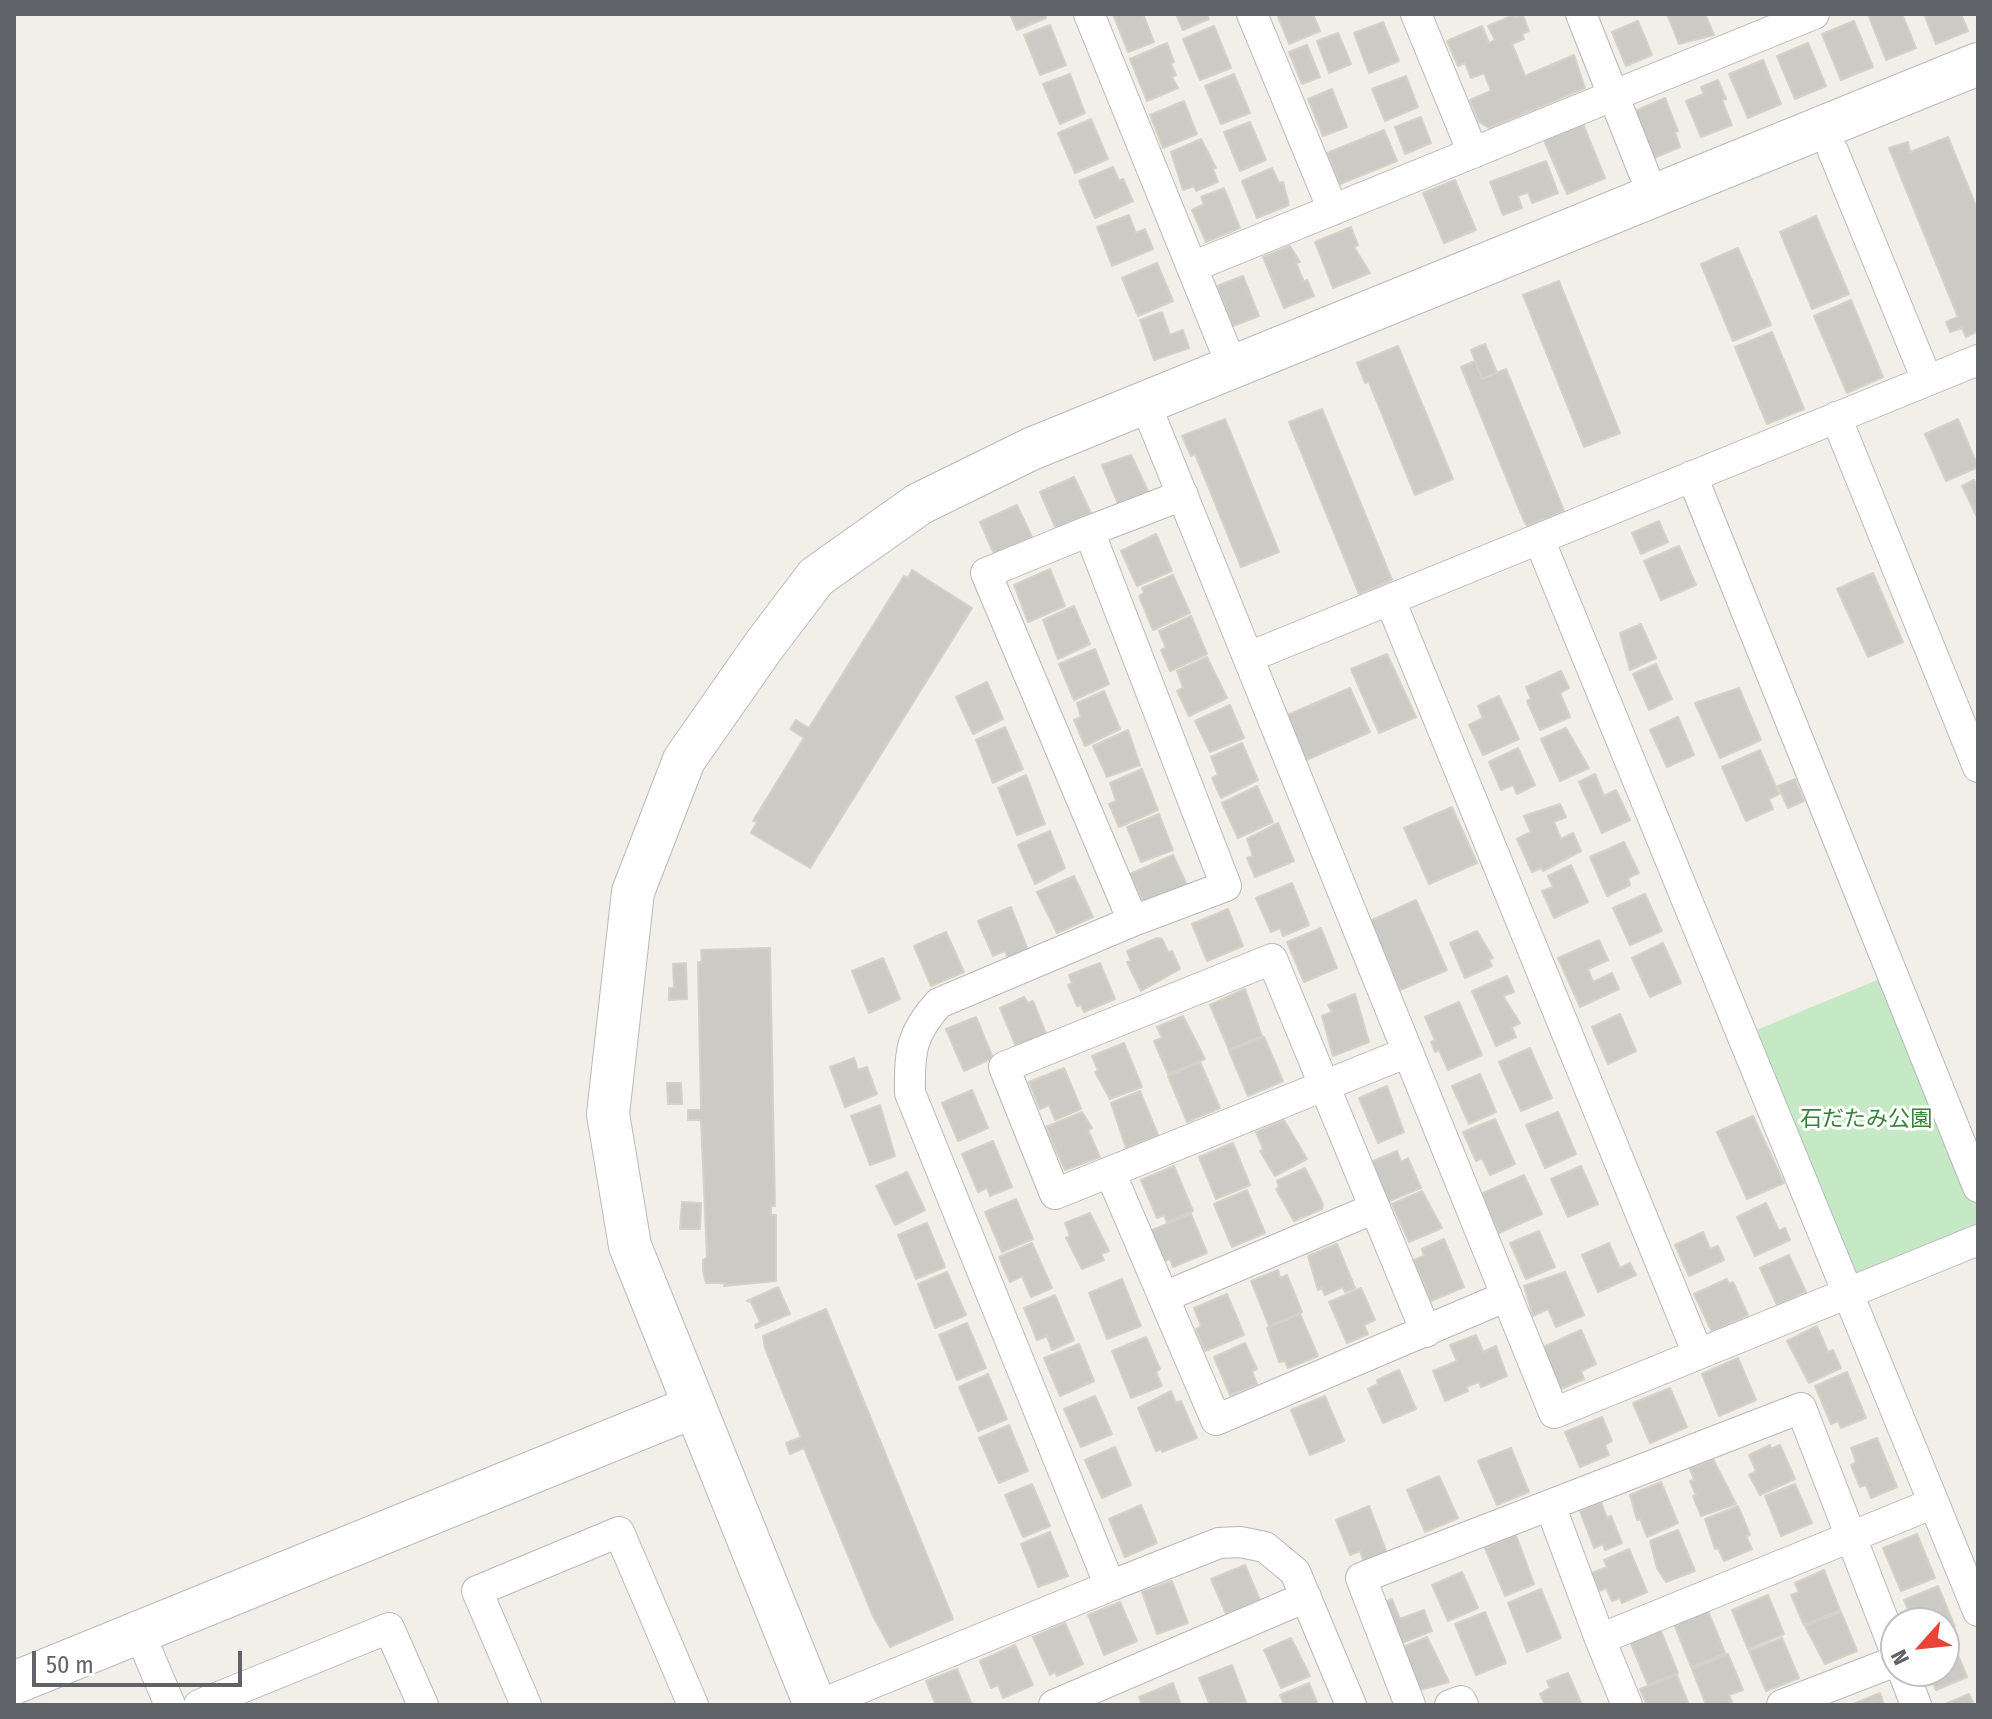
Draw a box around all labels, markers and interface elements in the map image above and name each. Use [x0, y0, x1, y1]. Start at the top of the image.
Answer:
park label: 石だたみ公園 [1800, 1107, 1932, 1133]
north arrow [1880, 1607, 1960, 1687]
scale bar [36, 1635, 246, 1685]
text: N [1885, 1645, 1915, 1669]
text: 50 m [46, 1651, 94, 1679]

